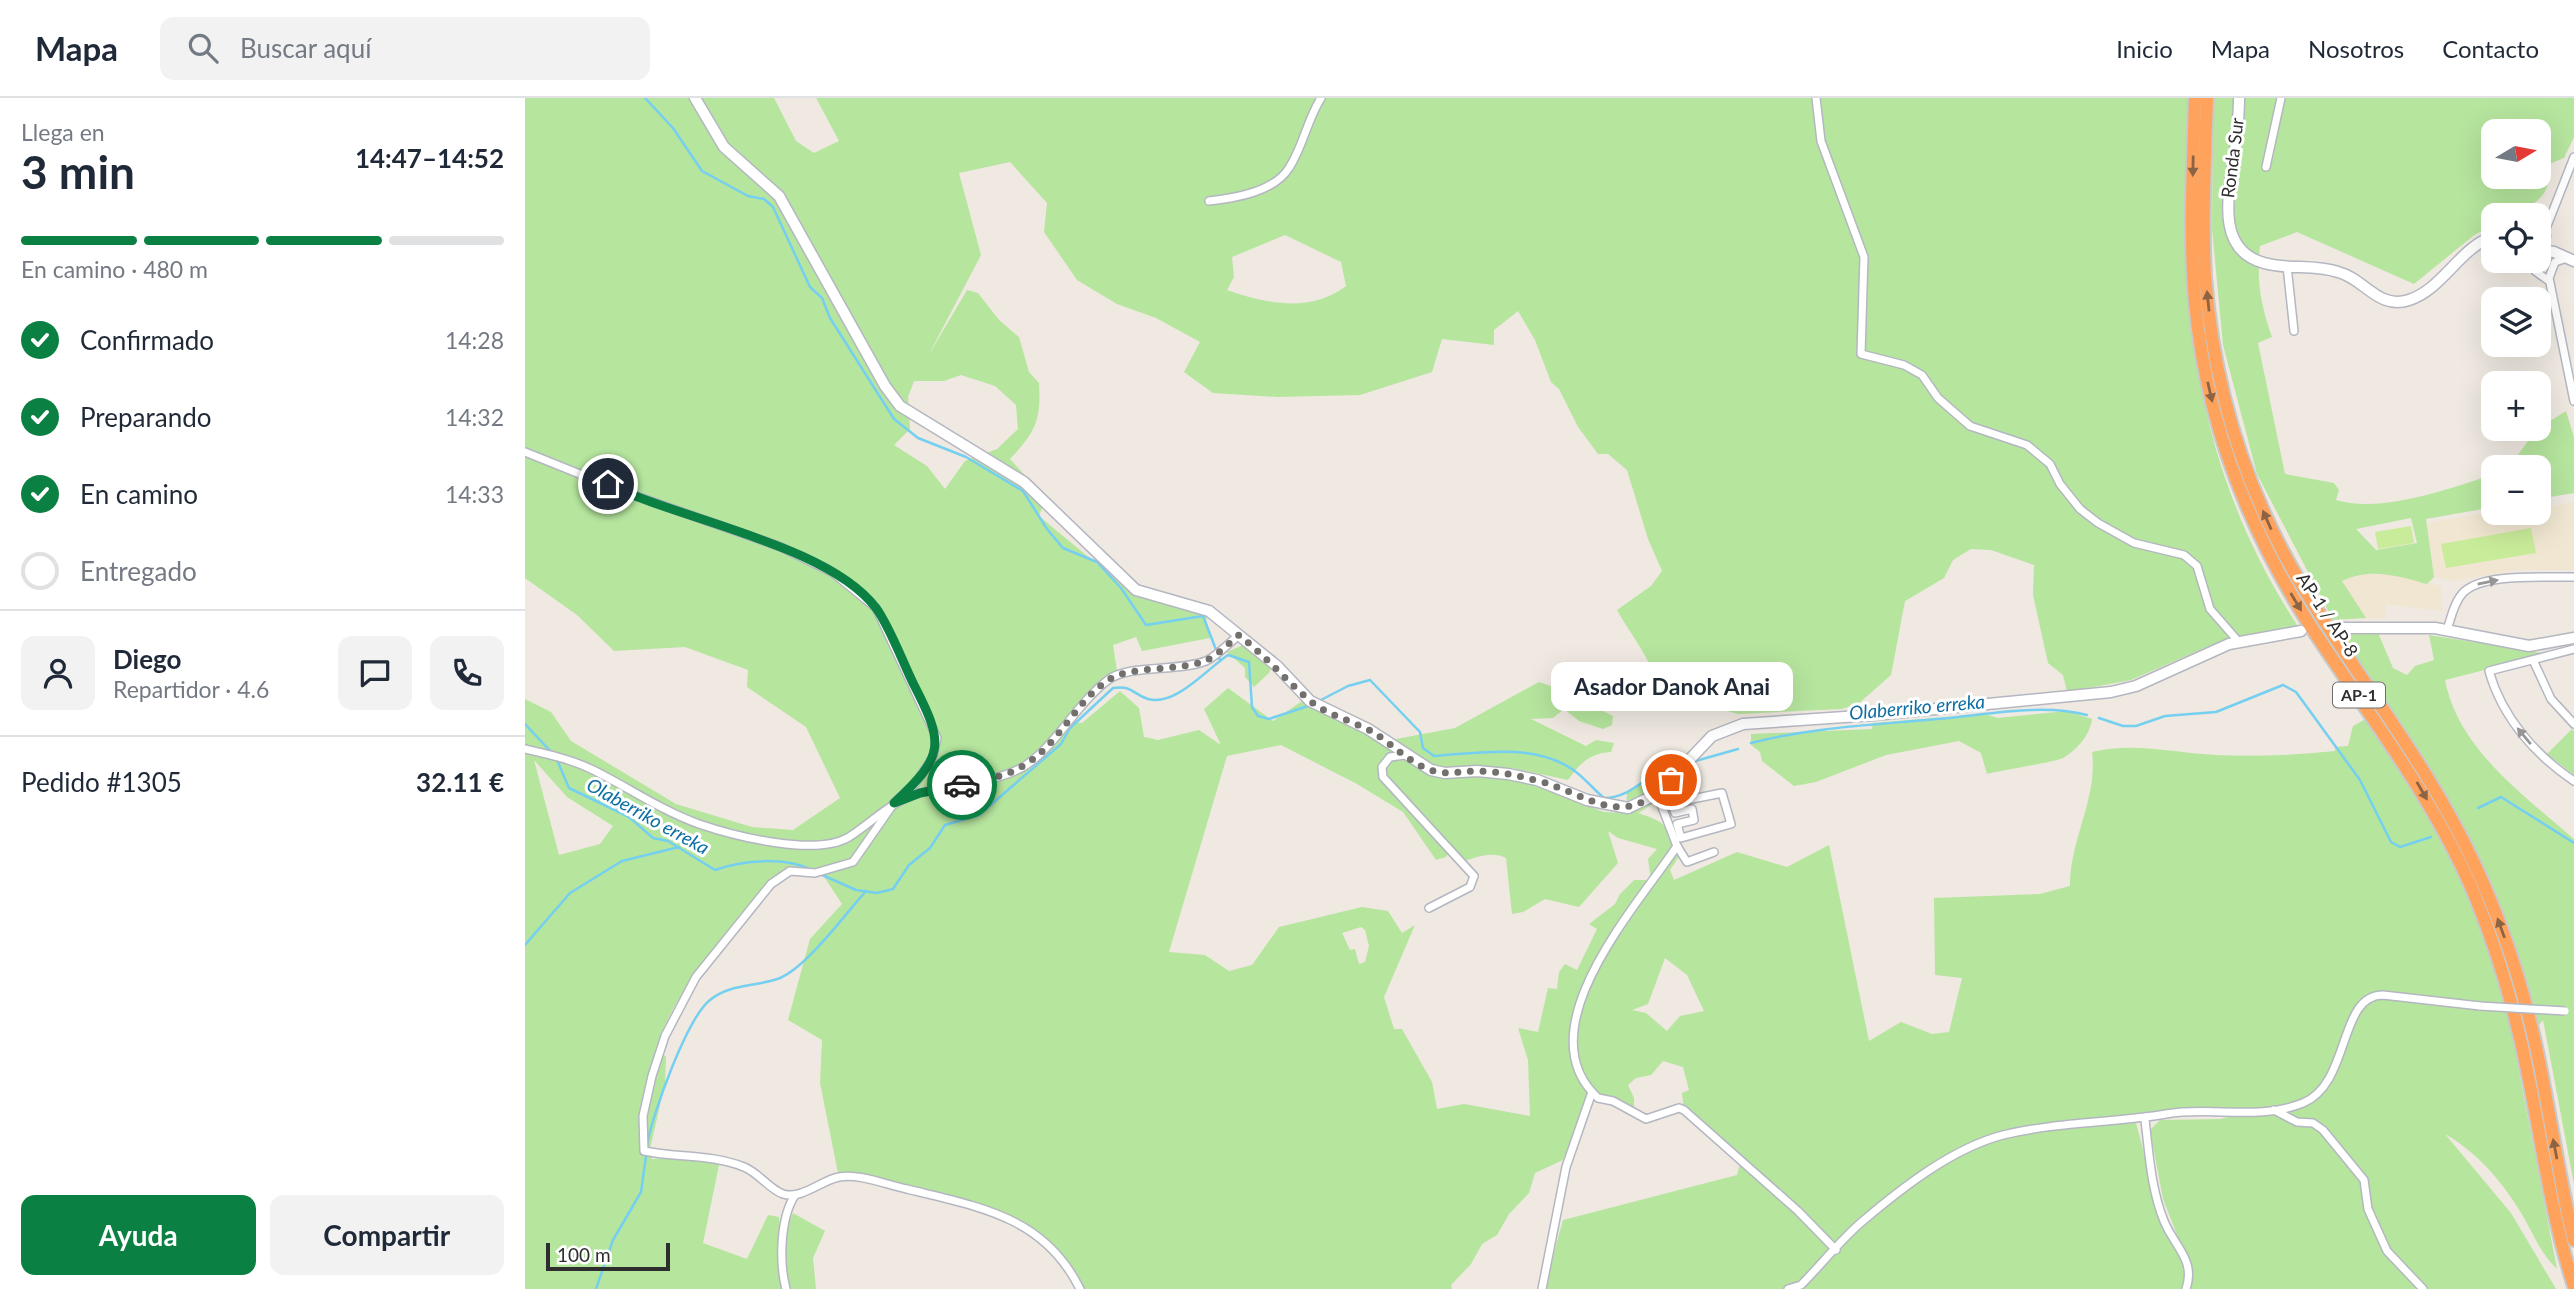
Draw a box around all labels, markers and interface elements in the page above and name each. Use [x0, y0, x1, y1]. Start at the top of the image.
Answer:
search box [160, 17, 650, 80]
text: Mapa [35, 28, 118, 68]
icon: search [184, 29, 222, 67]
text: Buscar aquí [240, 32, 371, 64]
text: Inicio [2116, 34, 2173, 63]
text: Mapa [2211, 34, 2270, 63]
text: Nosotros [2308, 34, 2404, 63]
text: Contacto [2442, 34, 2539, 63]
street label: Ronda Sur [2216, 116, 2248, 199]
text: Llega en [21, 118, 105, 146]
north arrow [2481, 119, 2551, 189]
map controls [2481, 119, 2551, 525]
text: 14:47–14:52 [355, 142, 504, 174]
text: 3 min [21, 144, 135, 199]
one-way arrow [2187, 155, 2199, 177]
button: locate [2481, 203, 2551, 273]
text: En camino · 480 m [21, 255, 208, 283]
button: layers [2481, 287, 2551, 357]
one-way arrow [2202, 290, 2213, 312]
icon: check [21, 321, 59, 359]
text: Confirmado [80, 324, 214, 356]
text: 14:28 [445, 326, 504, 354]
button: + [2481, 371, 2551, 441]
one-way arrow [2205, 381, 2216, 403]
icon: check [21, 398, 59, 436]
text: Preparando [80, 401, 212, 433]
text: 14:32 [445, 403, 504, 431]
pin [578, 454, 638, 514]
button: − [2481, 455, 2551, 525]
icon: home [589, 465, 627, 503]
icon: check [21, 475, 59, 513]
text: En camino [80, 478, 198, 510]
text: 14:33 [445, 480, 504, 508]
one-way arrow [2261, 510, 2273, 530]
text: Entregado [80, 555, 197, 587]
street label: AP-1 / AP-8 [2292, 568, 2363, 661]
one-way arrow [2477, 576, 2499, 587]
one-way arrow [2290, 592, 2303, 611]
button: person [21, 636, 95, 710]
button: chat [338, 636, 412, 710]
button: phone [430, 636, 504, 710]
text: Diego [113, 643, 181, 675]
callout: Asador Danok Anai [1550, 661, 1792, 710]
text: Asador Danok Anai [1574, 672, 1770, 700]
text: Repartidor · 4.6 [113, 675, 269, 703]
road number: AP-1 [2333, 682, 2385, 708]
water label: Olaberriko erreka [1848, 689, 1986, 724]
one-way arrow [2517, 727, 2532, 744]
courier [927, 750, 997, 820]
pin [1641, 750, 1701, 810]
icon: bag [1652, 761, 1690, 799]
text: Pedido #1305 [21, 766, 182, 798]
text: 32.11 € [416, 766, 504, 798]
icon: car [943, 766, 981, 804]
water label: Olaberriko erreka [583, 772, 713, 859]
one-way arrow [2416, 782, 2428, 801]
one-way arrow [2495, 918, 2506, 939]
one-way arrow [2550, 1138, 2561, 1160]
button: Ayuda [21, 1195, 256, 1275]
button: Compartir [270, 1195, 504, 1275]
scale bar [546, 1240, 670, 1272]
text: 100 m [557, 1243, 611, 1266]

